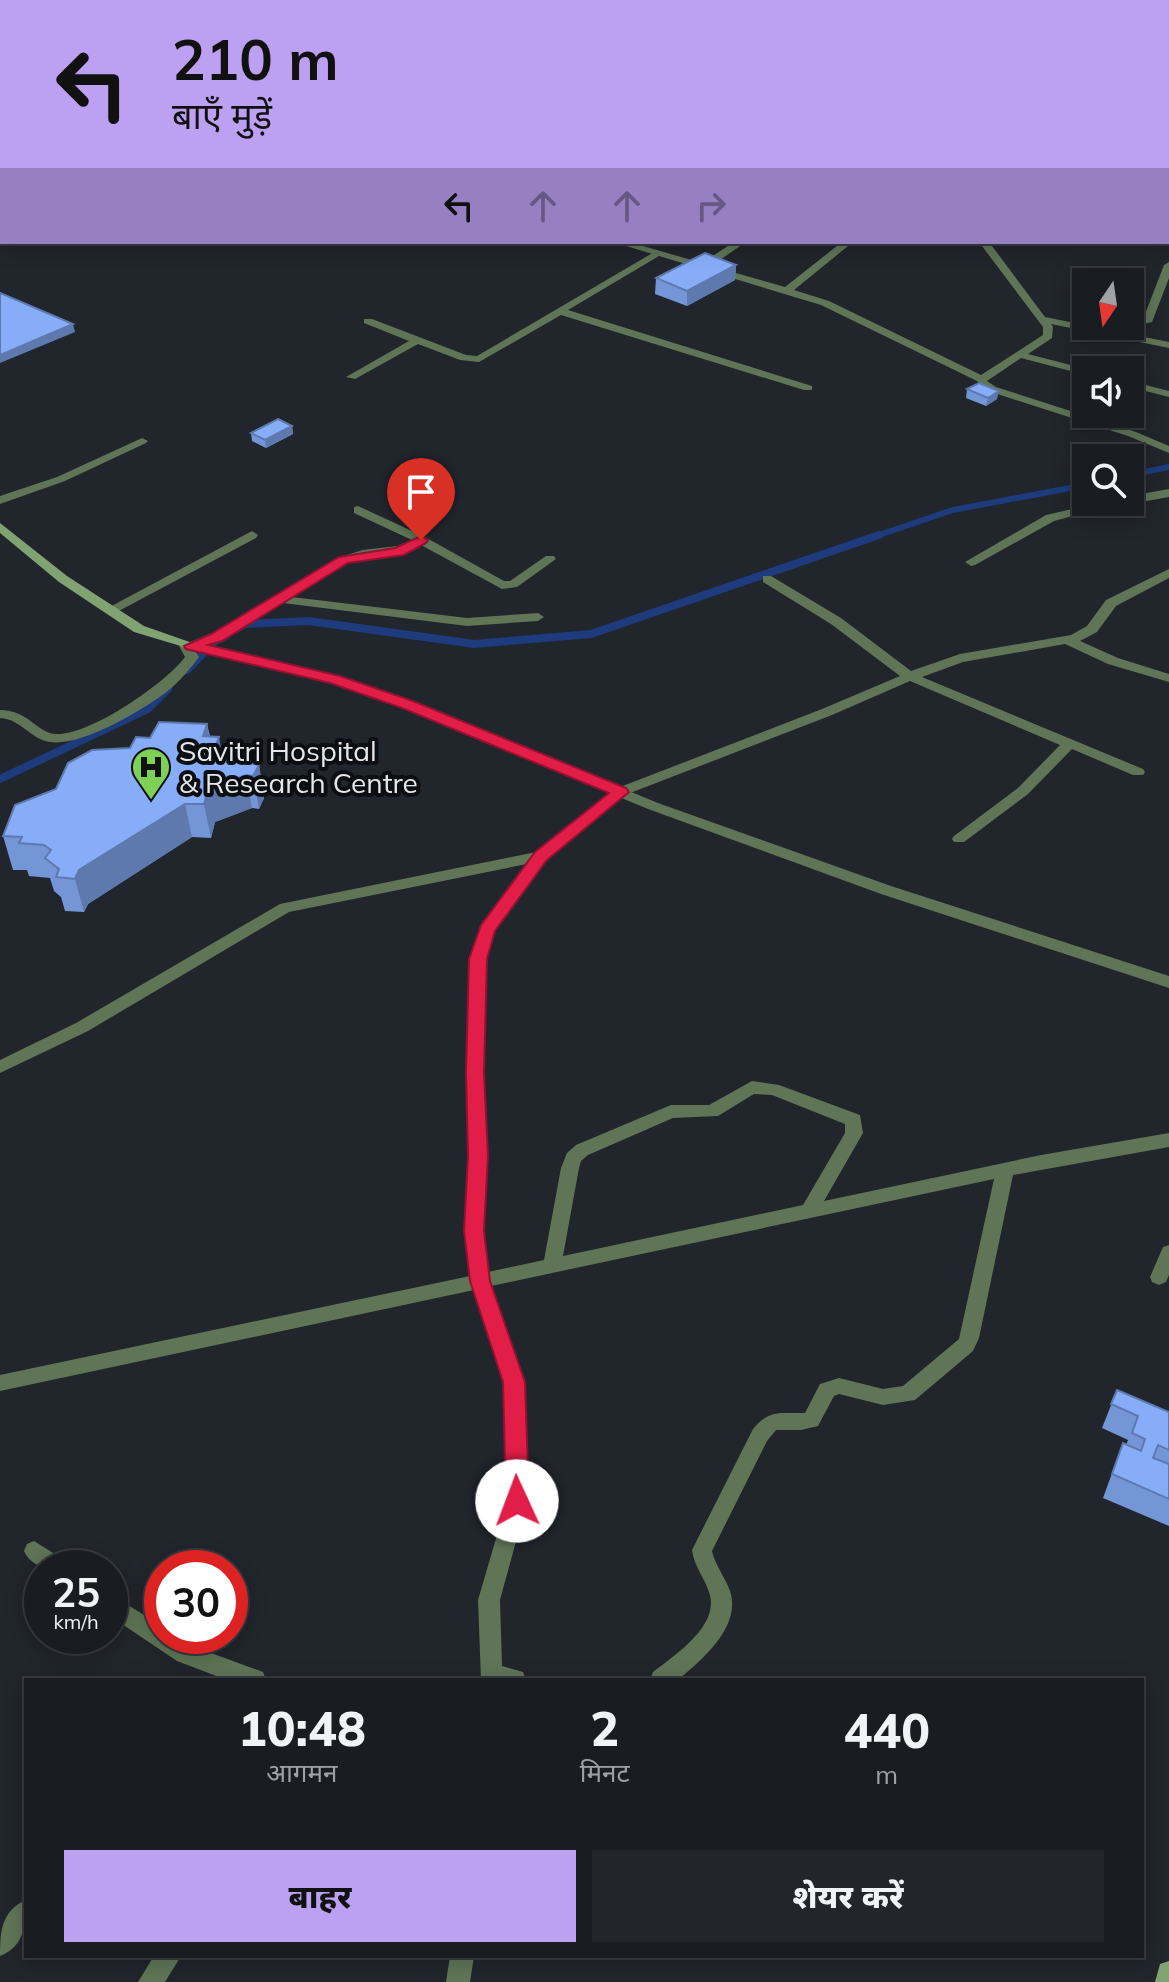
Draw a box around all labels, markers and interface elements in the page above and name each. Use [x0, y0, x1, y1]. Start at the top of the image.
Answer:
text: 210 m [172, 24, 339, 94]
icon: left [40, 32, 144, 136]
text: बाएँ मुड़ें [172, 93, 272, 138]
icon: left [437, 184, 481, 228]
icon: ahead [521, 184, 565, 228]
icon: ahead [605, 184, 649, 228]
icon: right [689, 184, 733, 228]
north arrow [1072, 268, 1144, 340]
map controls [1072, 268, 1144, 516]
button: sound [1072, 356, 1144, 428]
button: search [1072, 444, 1144, 516]
pin [387, 458, 455, 540]
icon: arrive [399, 470, 443, 514]
place label: Savitri Hospital & Research Centre [179, 733, 418, 800]
hospital icon: Savitri Hospital & Research Centre [130, 746, 172, 801]
position arrow [475, 1459, 559, 1543]
speed limit sign: 30 [144, 1550, 248, 1654]
text: 25 [52, 1567, 100, 1617]
text: km/h [53, 1609, 99, 1634]
text: 10:48 [238, 1698, 366, 1758]
text: 2 [590, 1698, 619, 1758]
text: 440 [844, 1700, 930, 1760]
text: आगमन [266, 1756, 337, 1789]
text: मिनट [580, 1756, 630, 1789]
text: m [875, 1758, 898, 1791]
button: बाहर [64, 1850, 576, 1942]
button: शेयर करें [592, 1850, 1104, 1942]

